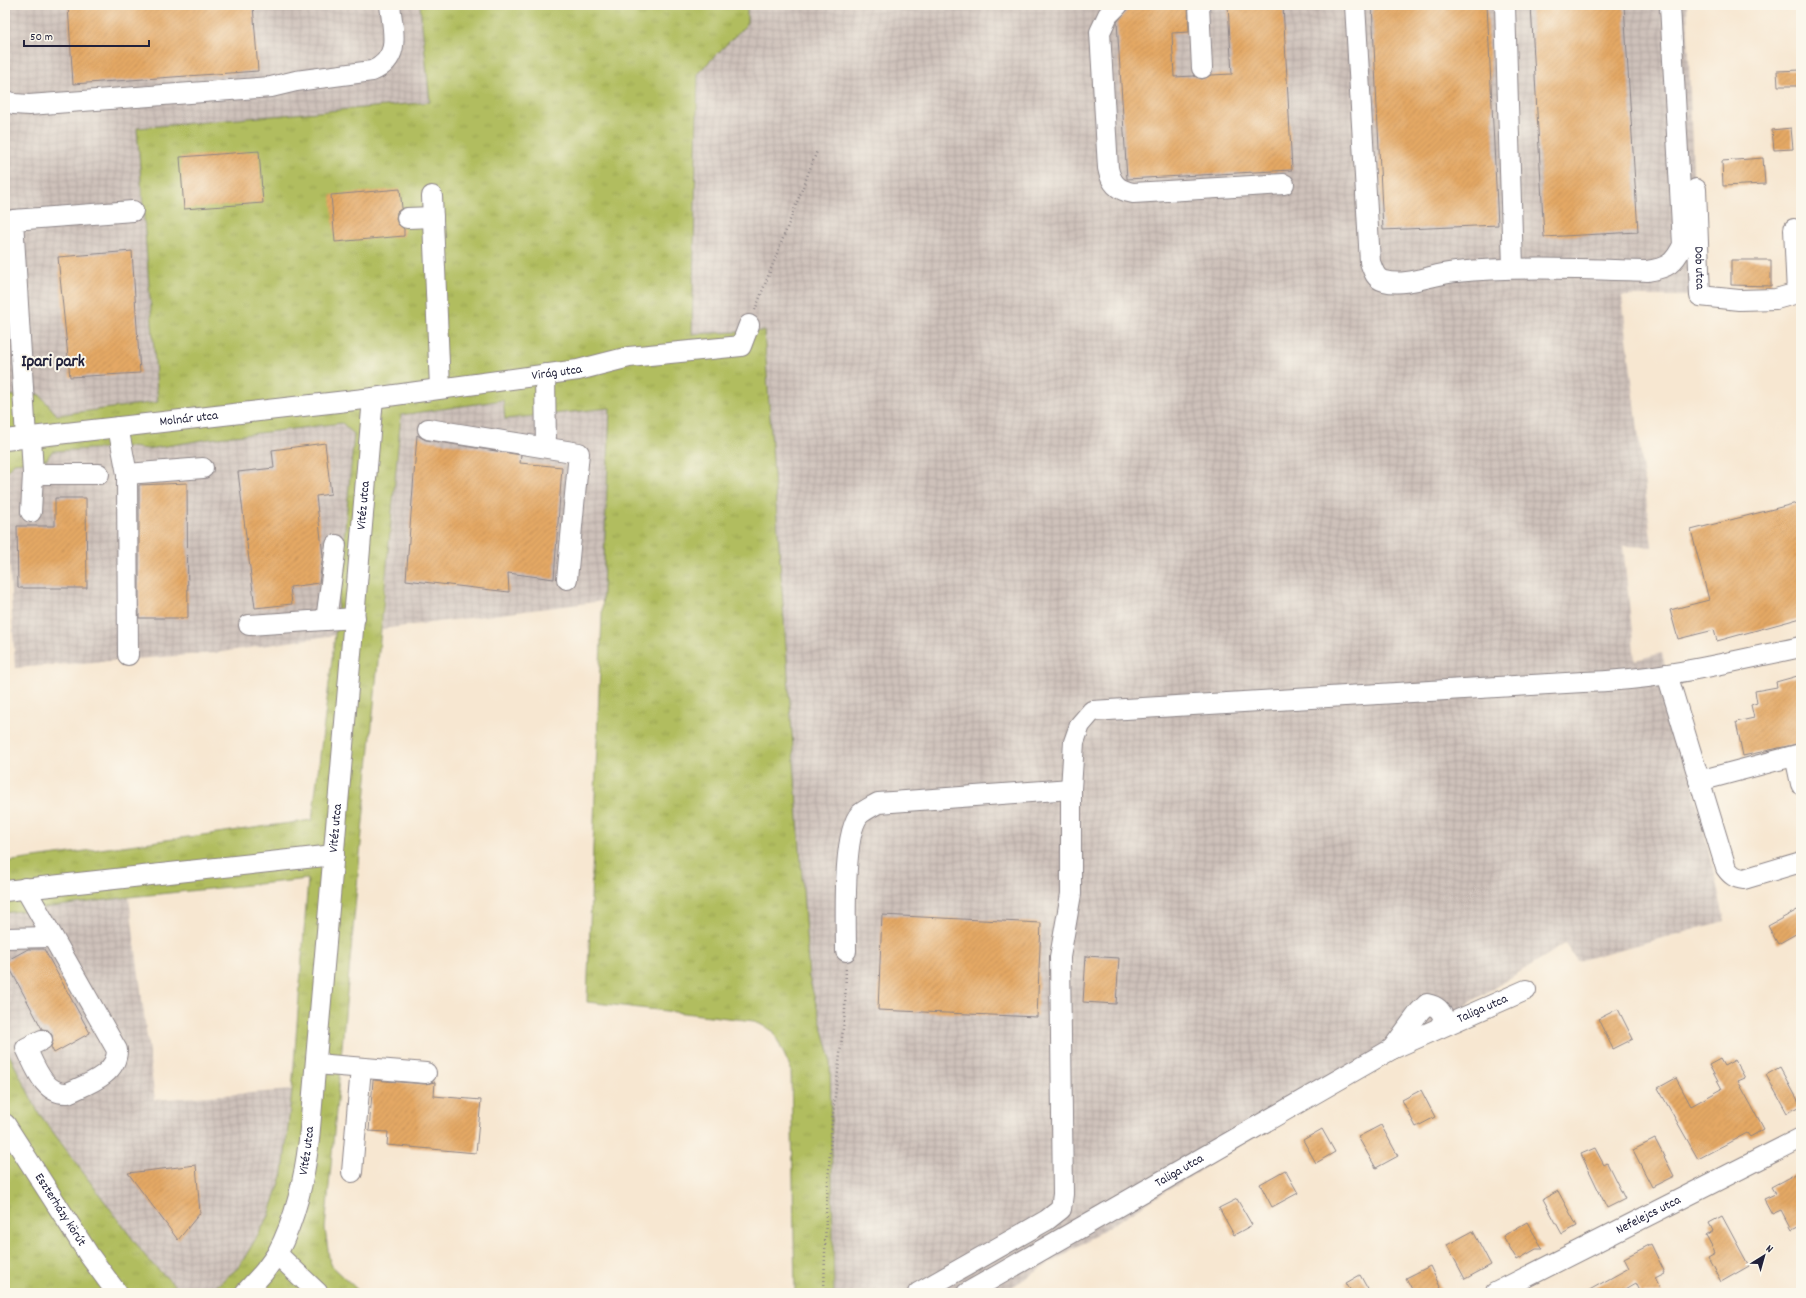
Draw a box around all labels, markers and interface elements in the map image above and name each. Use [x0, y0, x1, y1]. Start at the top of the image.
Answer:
scale bar [24, 22, 149, 48]
text: 50 m [30, 29, 53, 46]
street label: Dob utca [1689, 246, 1709, 291]
district label: Ipari park [21, 351, 85, 375]
street label: Virág utca [531, 360, 585, 386]
street label: Molnár utca [159, 406, 220, 432]
street label: Vitéz utca [352, 479, 375, 531]
street label: Vitéz utca [324, 802, 348, 853]
street label: Taliga utca [1454, 989, 1512, 1029]
street label: Vitéz utca [294, 1125, 320, 1177]
street label: Taliga utca [1152, 1149, 1208, 1193]
street label: Eszterházy körút [29, 1169, 91, 1250]
street label: Nefelejcs utca [1613, 1191, 1685, 1240]
north arrow [1744, 1236, 1784, 1276]
text: N [1762, 1242, 1776, 1258]

